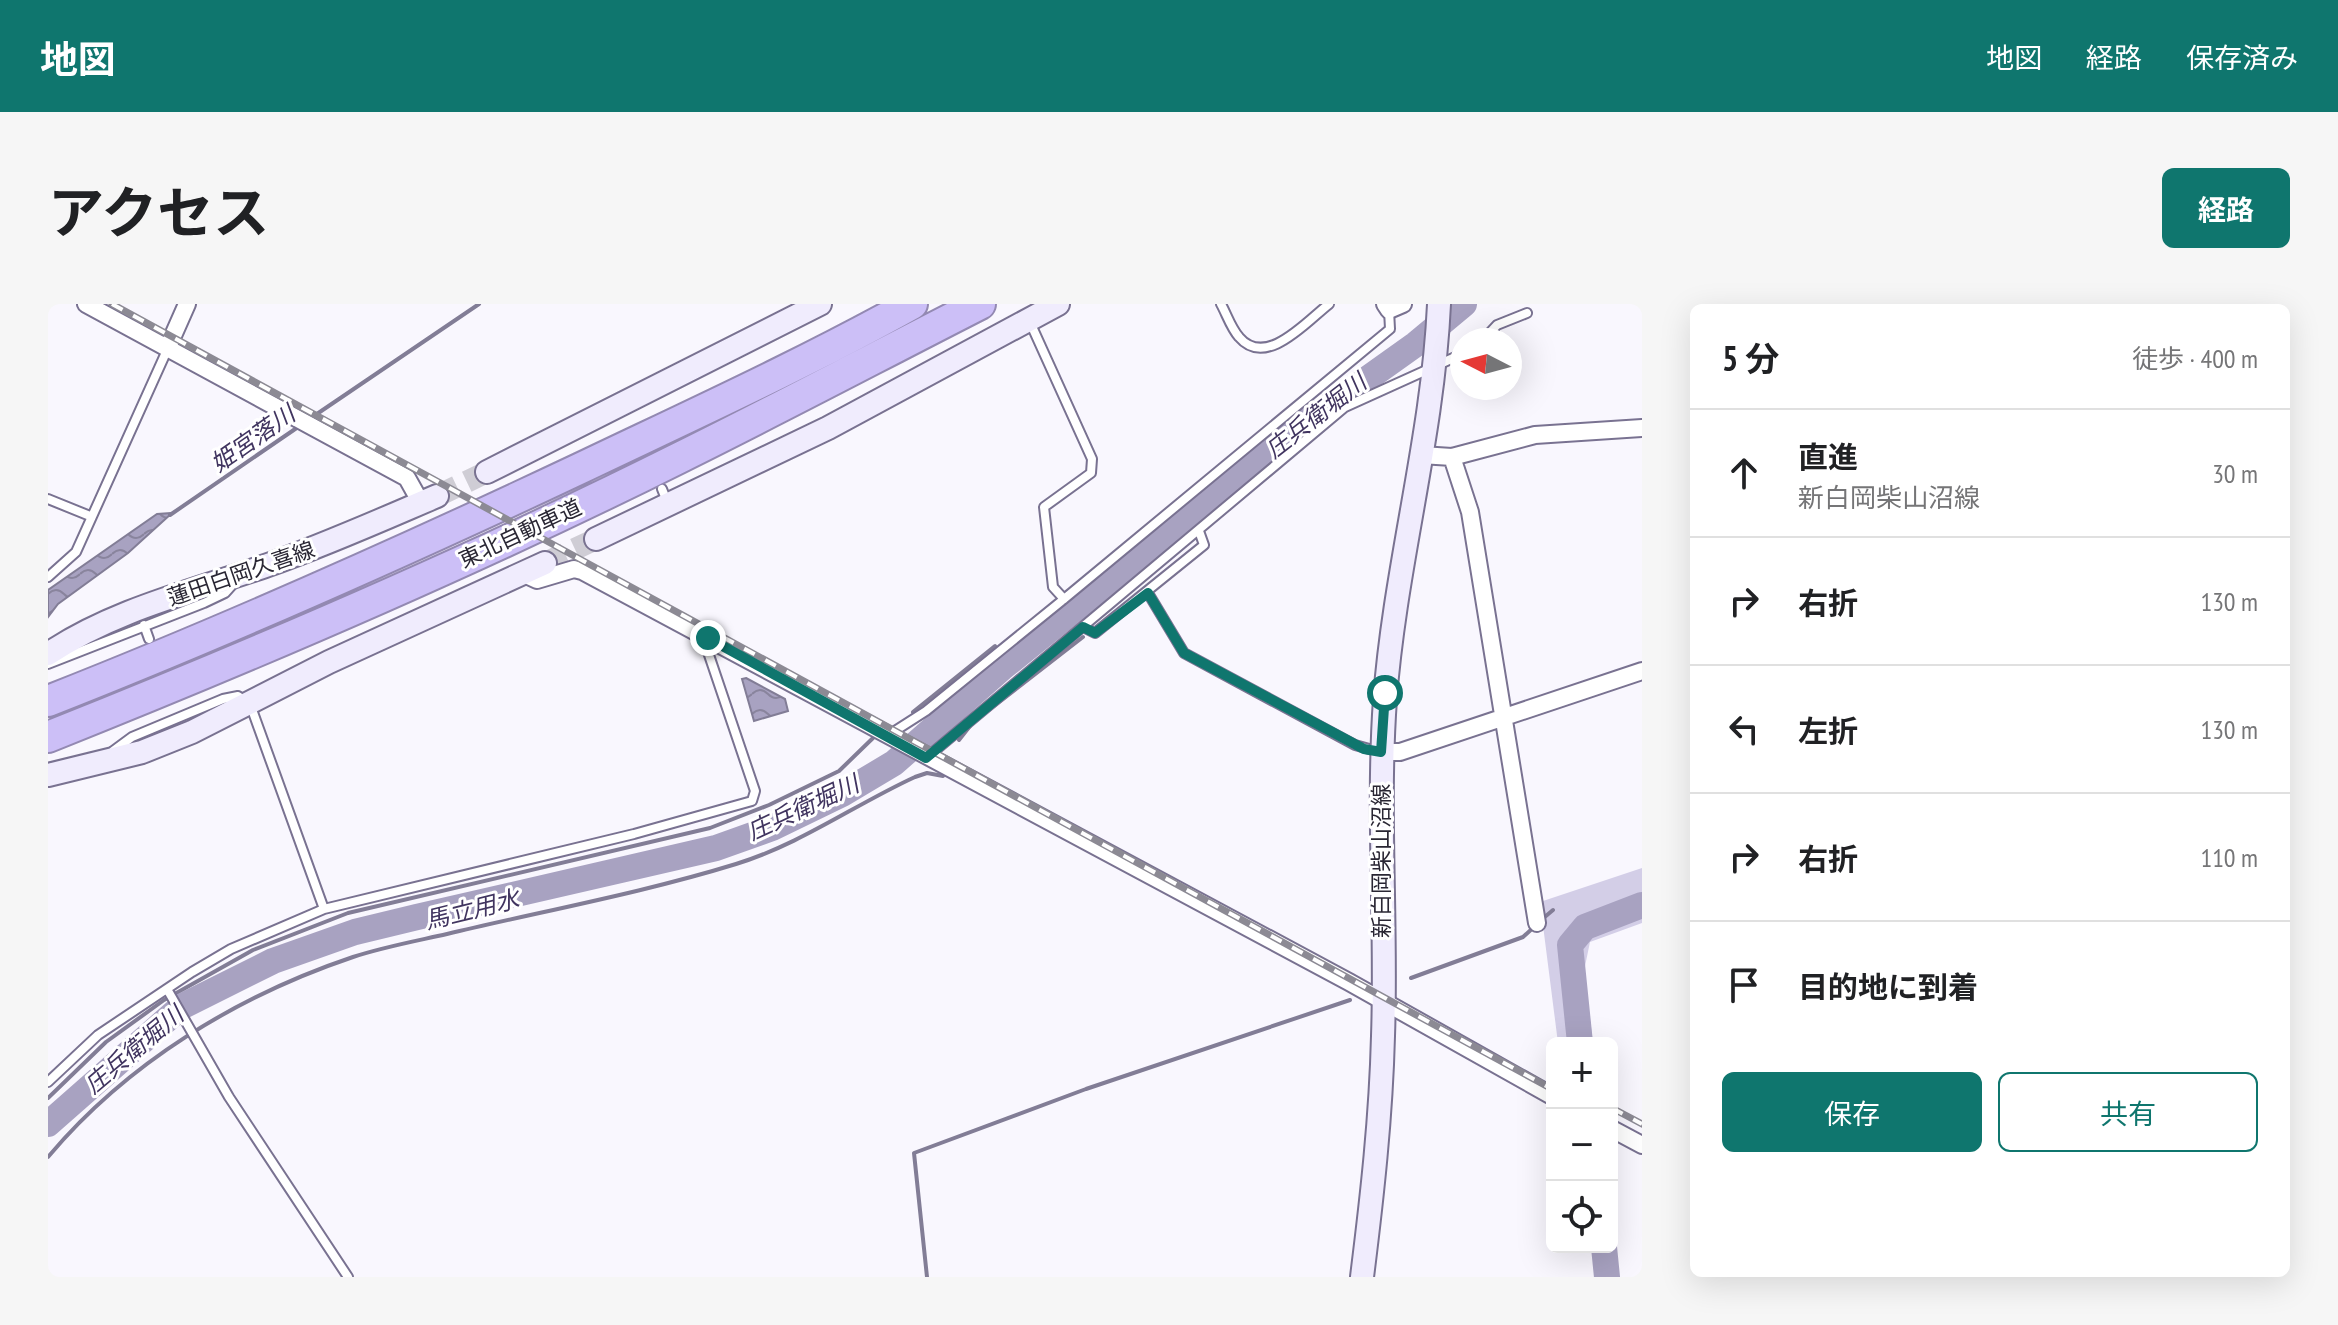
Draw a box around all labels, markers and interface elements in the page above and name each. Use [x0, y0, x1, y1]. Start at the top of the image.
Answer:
text: 地図 [40, 34, 116, 83]
text: 地図 [1986, 39, 2042, 76]
text: 経路 [2086, 39, 2142, 76]
text: 保存済み [2186, 39, 2298, 76]
button: 経路 [2162, 168, 2290, 248]
text: アクセス [48, 176, 269, 248]
north arrow [1450, 328, 1522, 400]
text: 5 分 [1722, 336, 1779, 380]
text: 徒歩 · 400 m [2132, 342, 2258, 375]
water label: 庄兵衛堀川 [1259, 365, 1375, 465]
water label: 姫宮落川 [205, 397, 303, 479]
text: 直進 [1798, 437, 1858, 476]
icon: ahead [1722, 451, 1766, 495]
text: 30 m [2212, 457, 2258, 490]
text: 新白岡柴山沼線 [1798, 481, 1980, 514]
street label: 東北自動車道 [454, 492, 586, 574]
street label: 蓮田白岡久喜線 [164, 535, 318, 611]
icon: right [1722, 579, 1766, 623]
text: 右折 [1798, 583, 1858, 622]
text: 130 m [2200, 585, 2258, 618]
route end [690, 620, 726, 656]
route start [1367, 675, 1403, 711]
icon: left [1722, 707, 1766, 751]
text: 左折 [1798, 711, 1858, 750]
text: 130 m [2200, 713, 2258, 746]
water label: 庄兵衛堀川 [742, 767, 866, 847]
street label: 新白岡柴山沼線 [1367, 784, 1395, 938]
icon: right [1722, 835, 1766, 879]
text: 右折 [1798, 839, 1858, 878]
text: 110 m [2200, 841, 2258, 874]
water label: 馬立用水 [422, 882, 525, 936]
icon: arrive [1722, 963, 1766, 1007]
text: 目的地に到着 [1798, 967, 1978, 1006]
water label: 庄兵衛堀川 [78, 997, 192, 1100]
map controls [1546, 1037, 1618, 1253]
button: + [1546, 1037, 1618, 1109]
button: 保存 [1722, 1072, 1982, 1152]
button: 共有 [1998, 1072, 2258, 1152]
button: − [1546, 1109, 1618, 1181]
button: locate [1546, 1181, 1618, 1253]

